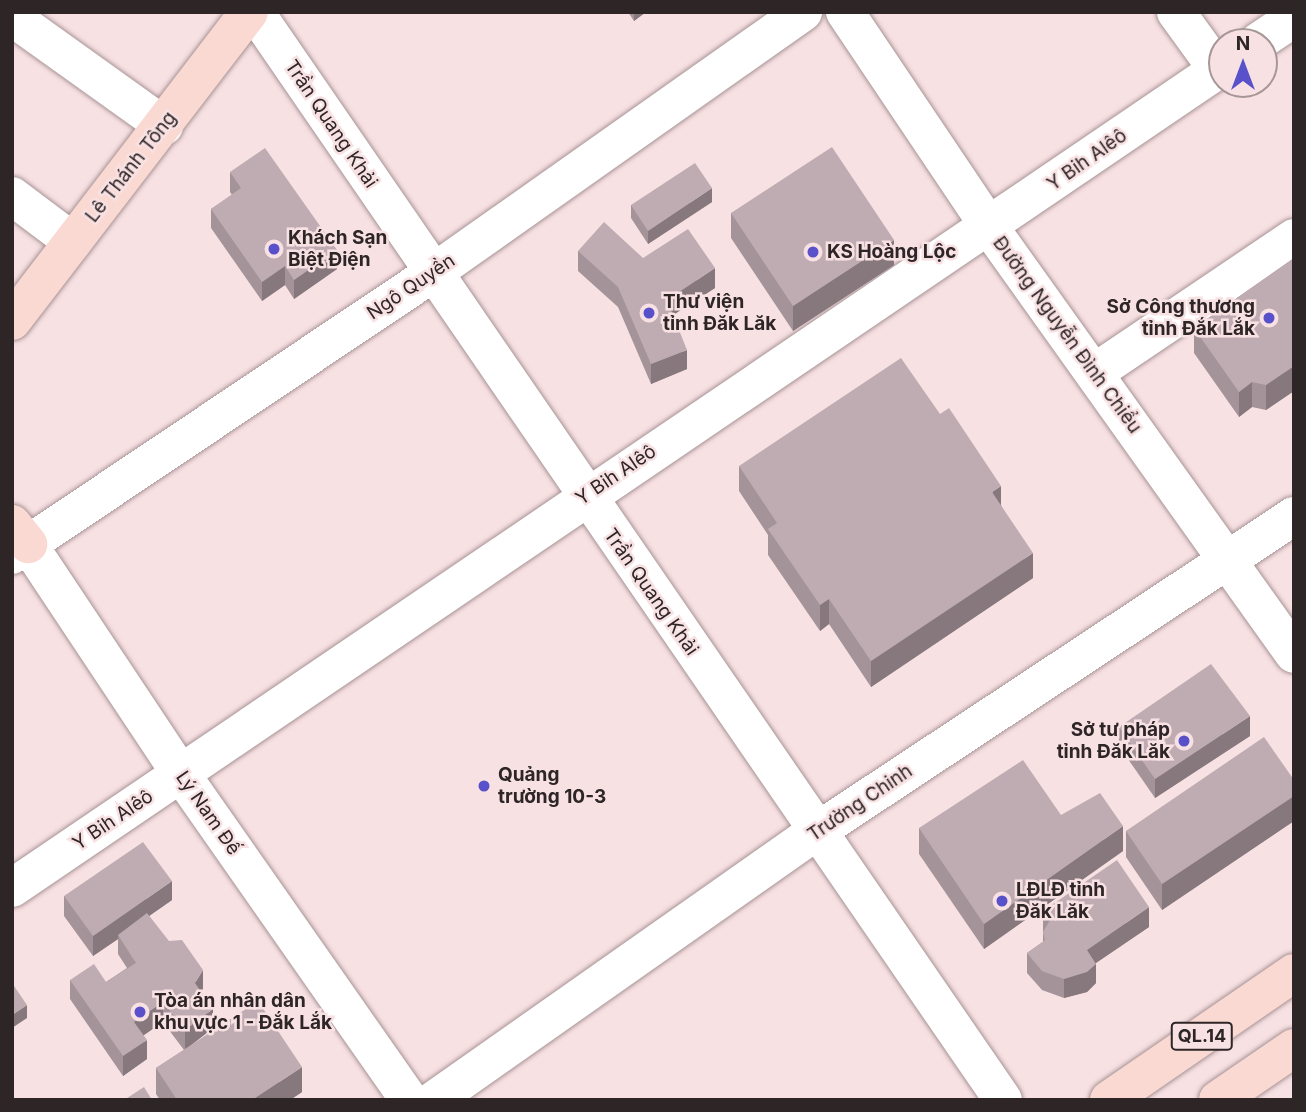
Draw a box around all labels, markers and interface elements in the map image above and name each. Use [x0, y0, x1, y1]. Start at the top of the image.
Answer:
north arrow [1208, 28, 1278, 98]
text: N [1236, 32, 1250, 55]
street label: Trần Quang Khải [280, 56, 382, 192]
street label: Lê Thánh Tông [81, 107, 181, 227]
street label: Y Bih Alêô [1043, 124, 1131, 196]
place label: Khách Sạn Biệt Điện [288, 227, 387, 271]
street label: Đường Nguyễn Đình Chiểu [988, 232, 1146, 438]
marker: Khách Sạn Biệt Điện [266, 241, 282, 257]
place label: KS Hoàng Lộc [827, 241, 956, 263]
marker: KS Hoàng Lộc [805, 244, 821, 260]
street label: Ngô Quyền [363, 249, 459, 325]
place label: Thư viện tỉnh Đăk Lăk [663, 291, 776, 335]
place label: Sở Công thương tỉnh Đắk Lắk [1107, 296, 1255, 340]
marker: Thư viện tỉnh Đăk Lăk [641, 305, 657, 321]
marker: Sở Công thương tỉnh Đắk Lắk [1261, 310, 1277, 326]
street label: Y Bih Alêô [571, 440, 661, 510]
street label: Trần Quang Khải [599, 524, 703, 660]
place label: Sở tư pháp tỉnh Đăk Lăk [1057, 719, 1170, 763]
marker: Sở tư pháp tỉnh Đăk Lăk [1176, 733, 1192, 749]
street label: Trường Chinh [803, 760, 917, 846]
place label: Quảng trường 10-3 [498, 764, 606, 808]
street label: Lý Nam Đế [171, 767, 245, 859]
marker: Quảng trường 10-3 [476, 778, 492, 794]
street label: Y Bih Alêô [68, 785, 158, 855]
place label: LĐLĐ tỉnh Đăk Lăk [1016, 879, 1105, 923]
marker: LĐLĐ tỉnh Đăk Lăk [994, 893, 1010, 909]
place label: Tòa án nhân dân khu vực 1 - Đắk Lắk [154, 990, 332, 1034]
marker: Tòa án nhân dân khu vực 1 - Đắk Lắk [132, 1004, 148, 1020]
road number: QL.14 [1170, 1021, 1234, 1050]

